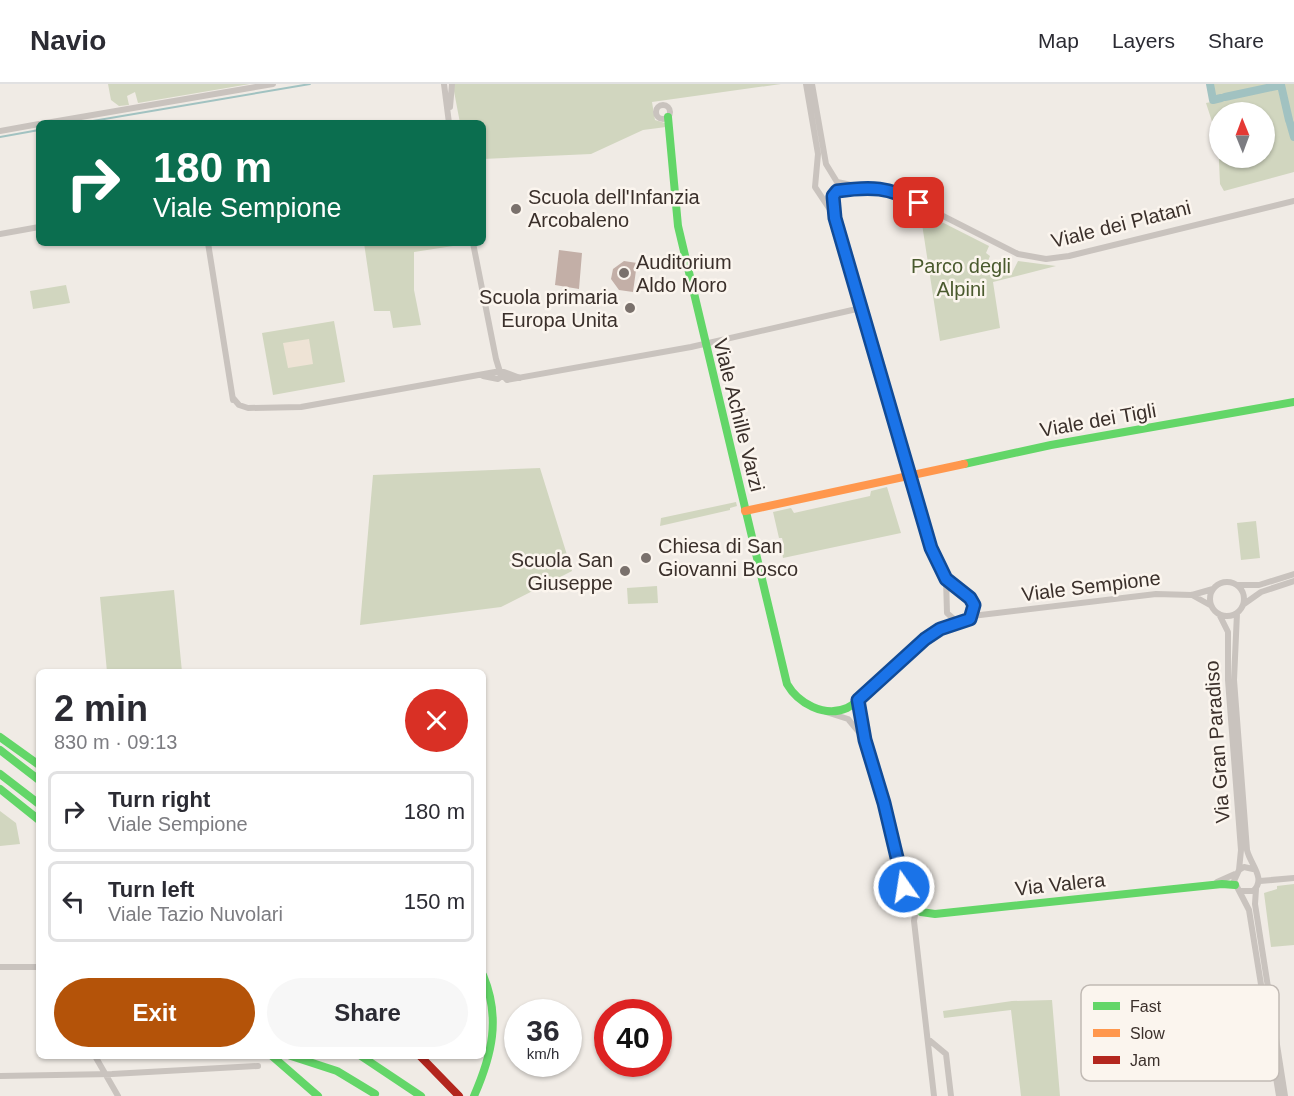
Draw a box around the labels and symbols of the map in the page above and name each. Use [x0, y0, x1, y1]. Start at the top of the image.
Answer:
north arrow [1209, 102, 1275, 168]
pin [893, 177, 944, 228]
place label: Scuola dell'Infanzia Arcobaleno [528, 186, 701, 231]
street label: Viale dei Platani [1049, 196, 1193, 252]
marker: Scuola dell'Infanzia Arcobaleno [509, 202, 523, 216]
place label: Auditorium Aldo Moro [636, 251, 732, 296]
park label: Parco degli Alpini [911, 255, 1011, 300]
marker: Auditorium Aldo Moro [617, 266, 631, 280]
place label: Scuola primaria Europa Unita [479, 286, 619, 331]
marker: Scuola primaria Europa Unita [623, 301, 637, 315]
street label: Viale Achille Varzi [709, 336, 769, 494]
street label: Viale dei Tigli [1038, 399, 1158, 441]
place label: Chiesa di San Giovanni Bosco [658, 535, 798, 580]
place label: Scuola San Giuseppe [511, 549, 613, 594]
marker: Chiesa di San Giovanni Bosco [639, 551, 653, 565]
marker: Scuola San Giuseppe [618, 564, 632, 578]
street label: Viale Sempione [1020, 567, 1162, 605]
street label: Via Gran Paradiso [1200, 660, 1234, 824]
position arrow [872, 855, 936, 919]
street label: Via Valera [1014, 868, 1107, 900]
legend [1081, 985, 1279, 1081]
text: Fast [1130, 998, 1162, 1015]
speed limit sign: 40 [594, 999, 672, 1077]
text: Slow [1130, 1025, 1165, 1042]
text: Jam [1130, 1052, 1160, 1069]

